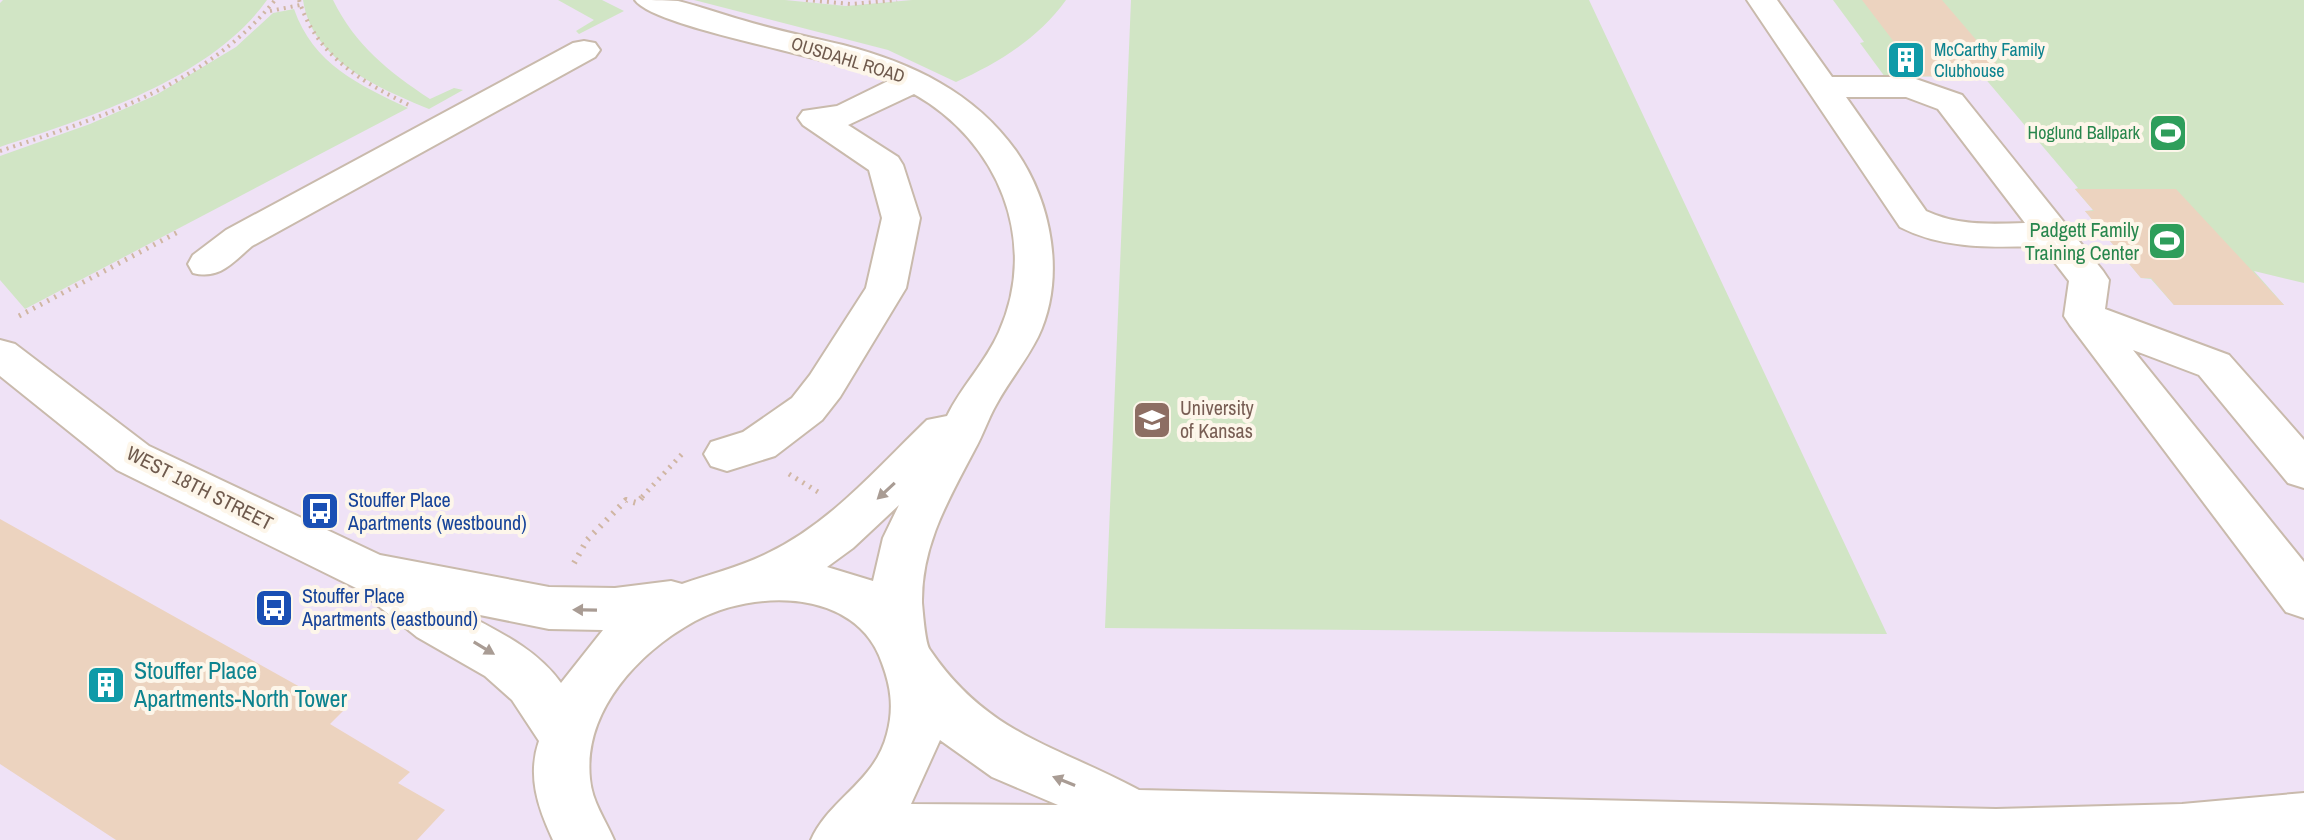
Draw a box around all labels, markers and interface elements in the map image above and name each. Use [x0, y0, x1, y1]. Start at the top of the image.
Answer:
street label: OUSDAHL ROAD [788, 30, 908, 89]
place label: McCarthy Family Clubhouse [1934, 37, 2045, 83]
building icon: McCarthy Family Clubhouse [1885, 39, 1927, 81]
sports icon: Hoglund Ballpark [2147, 112, 2189, 154]
place label: Hoglund Ballpark [2028, 120, 2141, 145]
place label: Padgett Family Training Center [2025, 216, 2140, 266]
sports icon: Padgett Family Training Center [2146, 220, 2188, 262]
place label: University of Kansas [1180, 394, 1255, 444]
school or university icon: University of Kansas [1131, 399, 1173, 441]
street label: WEST 18TH STREET [122, 439, 278, 536]
one-way arrow [876, 482, 895, 500]
place label: Stouffer Place Apartments (westbound) [347, 486, 527, 536]
bus stop icon: Stouffer Place Apartments (westbound) [299, 490, 341, 532]
place label: Stouffer Place Apartments (eastbound) [301, 582, 478, 632]
bus stop icon: Stouffer Place Apartments (eastbound) [253, 587, 295, 629]
one-way arrow [572, 604, 597, 616]
one-way arrow [473, 641, 495, 655]
place label: Stouffer Place Apartments-North Tower [133, 654, 347, 714]
building icon: Stouffer Place Apartments-North Tower [85, 664, 127, 706]
one-way arrow [1052, 774, 1076, 787]

